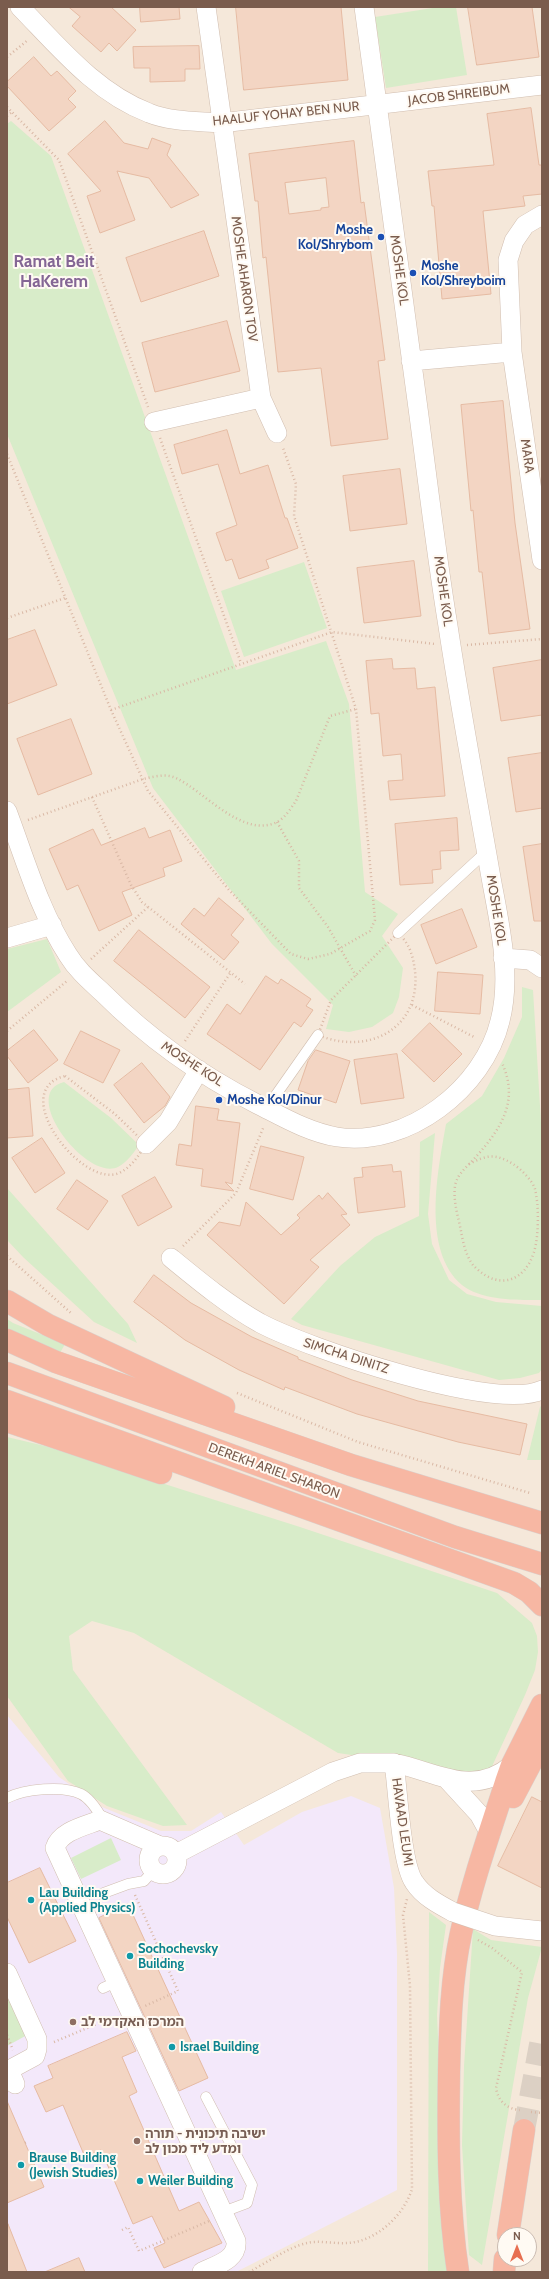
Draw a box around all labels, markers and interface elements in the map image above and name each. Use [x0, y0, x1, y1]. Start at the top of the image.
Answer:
street label: JACOB SHREIBUM [407, 81, 511, 109]
street label: HAALUF YOHAY BEN NUR [212, 99, 360, 129]
street label: MOSHE AHARON TOV [227, 215, 261, 343]
place label: Moshe Kol/Shrybom [298, 222, 373, 253]
marker: Moshe Kol/Shrybom [376, 232, 386, 242]
street label: MOSHE KOL [386, 234, 412, 306]
district label: Ramat Beit HaKerem [13, 252, 95, 292]
place label: Moshe Kol/Shreyboim [421, 258, 506, 289]
marker: Moshe Kol/Shreyboim [408, 268, 418, 278]
street label: MARA [517, 438, 537, 474]
street label: MOSHE KOL [430, 555, 456, 627]
street label: MOSHE KOL [483, 874, 509, 946]
street label: MOSHE KOL [158, 1038, 226, 1090]
place label: Moshe Kol/Dinur [227, 1092, 322, 1108]
marker: Moshe Kol/Dinur [214, 1095, 224, 1105]
street label: SIMCHA DINITZ [301, 1335, 391, 1377]
street label: DEREKH ARIEL SHARON [206, 1440, 342, 1502]
street label: HAVAAD LEUMI [388, 1777, 416, 1867]
place label: Lau Building (Applied Physics) [39, 1885, 135, 1916]
marker: Lau Building (Applied Physics) [26, 1895, 36, 1905]
place label: Sochochevsky Building [138, 1941, 218, 1972]
marker: Sochochevsky Building [125, 1951, 135, 1961]
place label: המרכז האקדמי לב [81, 2014, 184, 2030]
marker: המרכז האקדמי לב [68, 2017, 78, 2027]
place label: Israel Building [180, 2039, 259, 2055]
marker: Israel Building [167, 2042, 177, 2052]
place label: ישיבה תיכונית - תורה ומדע ליד מכון לב [145, 2126, 266, 2157]
marker: ישיבה תיכונית - תורה ומדע ליד מכון לב [132, 2136, 142, 2146]
place label: Brause Building (Jewish Studies) [29, 2150, 117, 2181]
marker: Brause Building (Jewish Studies) [16, 2160, 26, 2170]
place label: Weiler Building [148, 2173, 233, 2189]
marker: Weiler Building [135, 2176, 145, 2186]
north arrow [497, 2227, 537, 2267]
text: N [513, 2229, 521, 2243]

